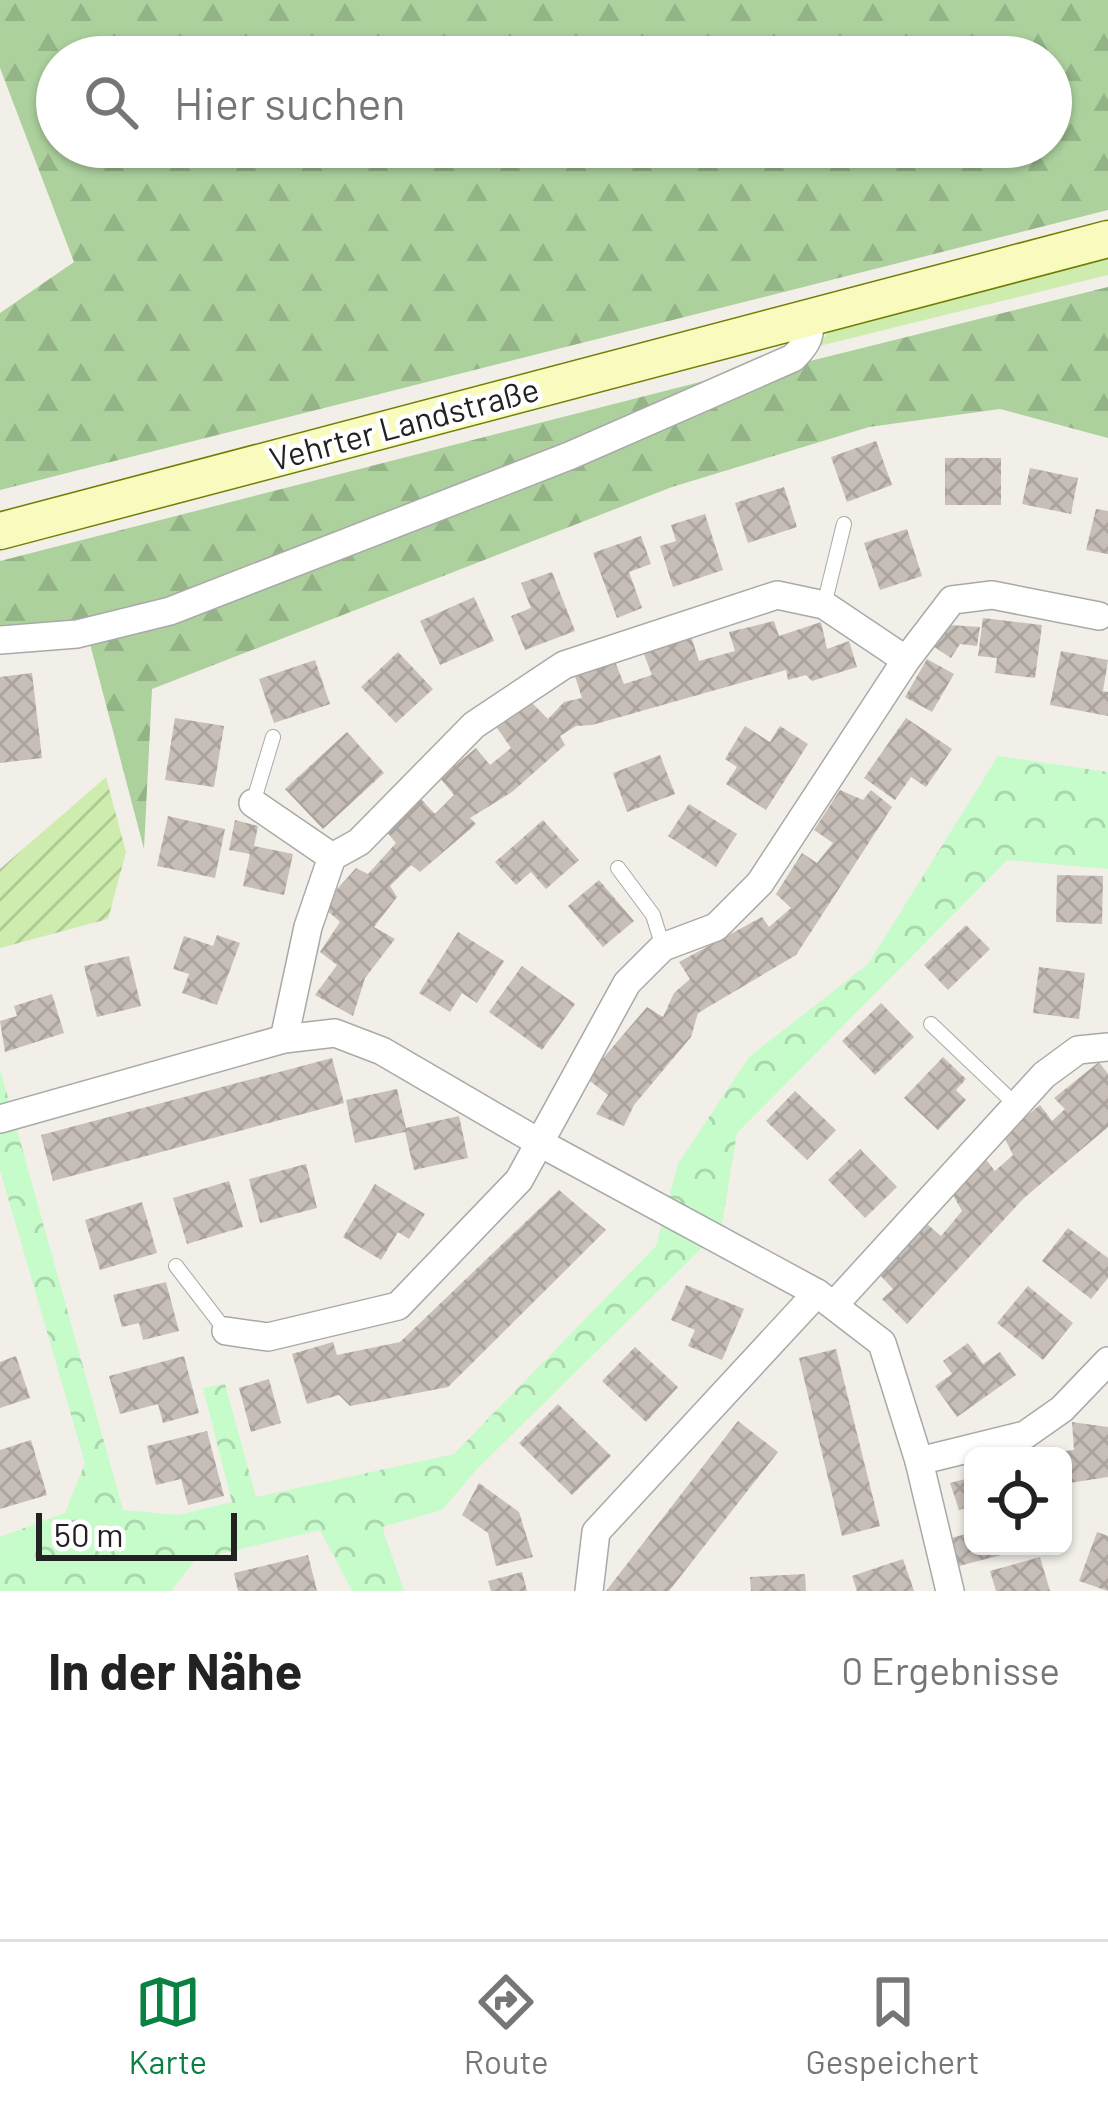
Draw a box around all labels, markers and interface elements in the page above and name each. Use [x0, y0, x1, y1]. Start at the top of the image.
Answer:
search box [36, 36, 1072, 168]
icon: search [78, 69, 144, 135]
text: Hier suchen [174, 75, 406, 129]
street label: Vehrter Landstraße [265, 368, 543, 478]
map controls [964, 1447, 1072, 1555]
button: locate [964, 1447, 1072, 1555]
scale bar [36, 1507, 237, 1560]
text: 50 m [54, 1514, 124, 1554]
text: In der Nähe [48, 1639, 302, 1700]
text: 0 Ergebnisse [841, 1646, 1060, 1693]
tab: Karte [128, 1969, 207, 2081]
tab: Route [464, 1969, 549, 2081]
tab: Gespeichert [805, 1969, 980, 2081]

